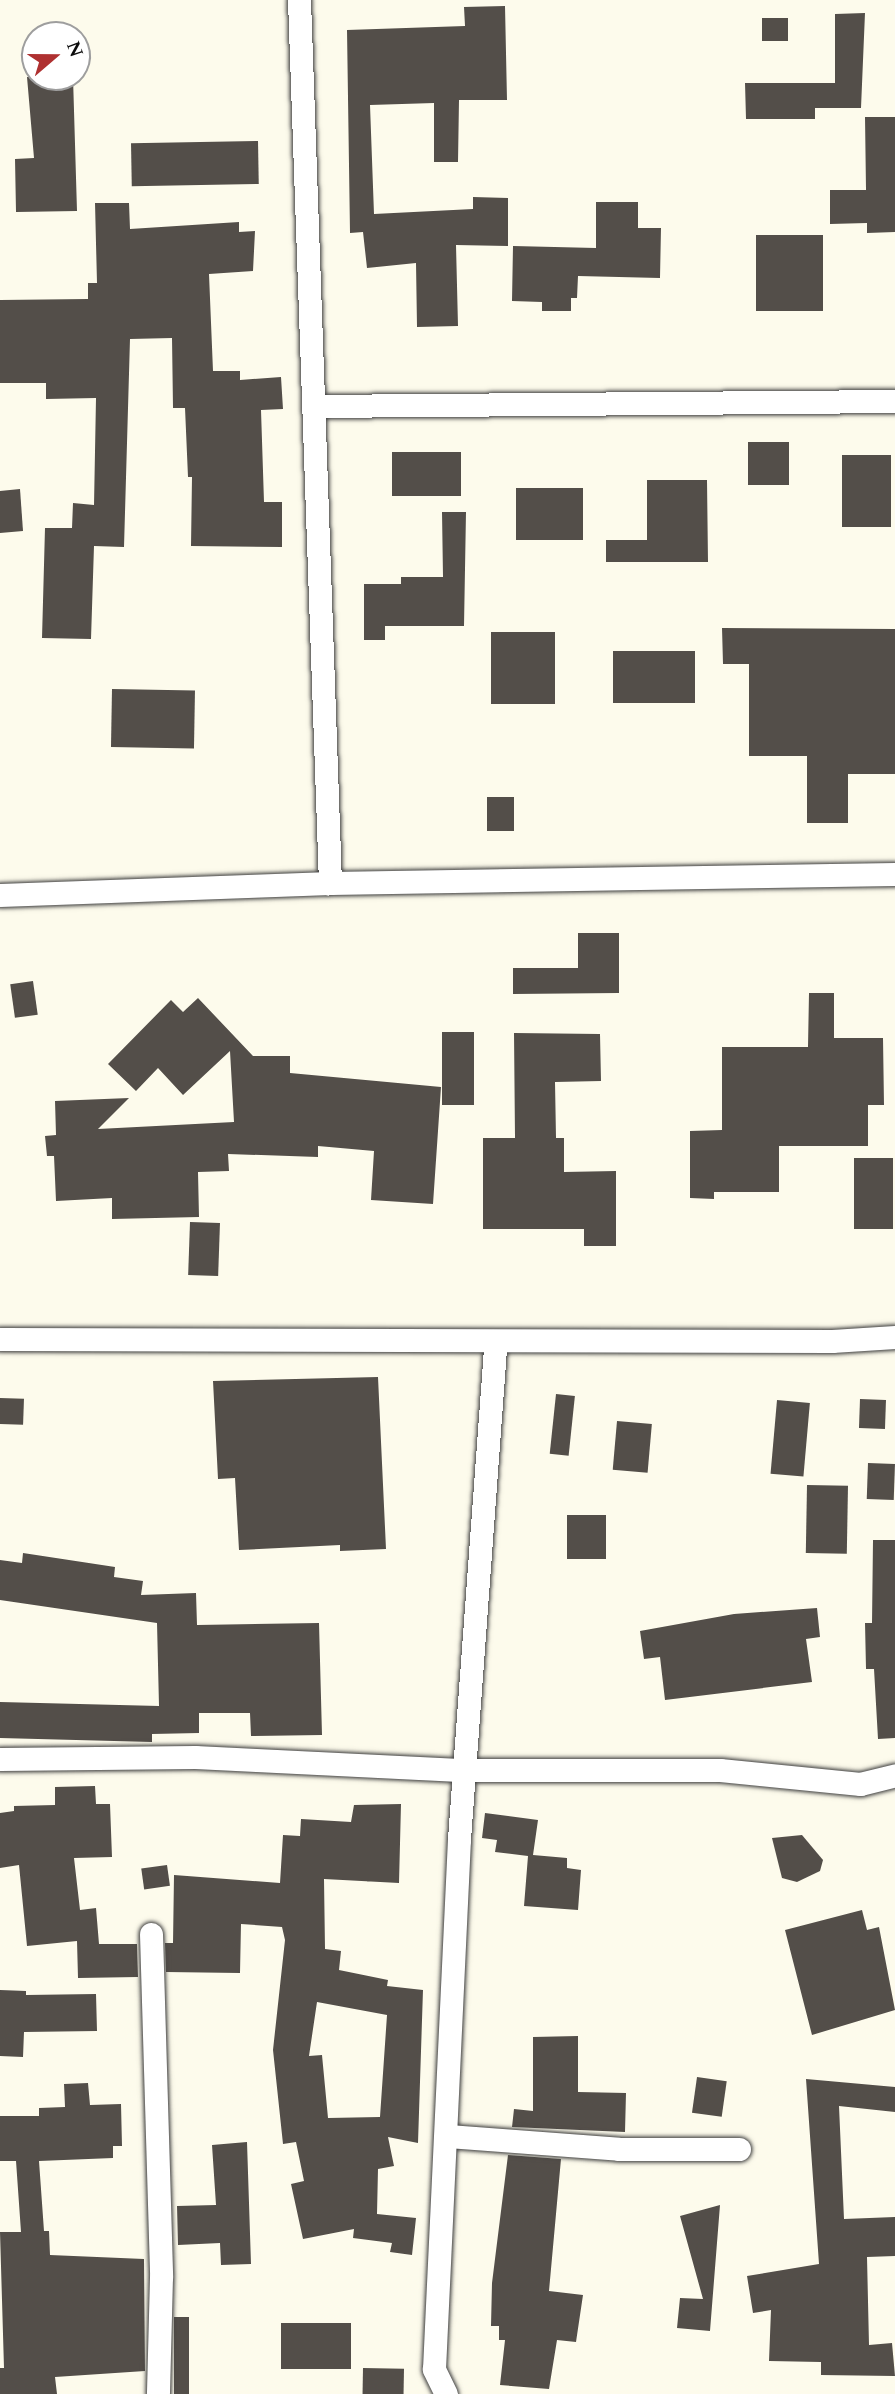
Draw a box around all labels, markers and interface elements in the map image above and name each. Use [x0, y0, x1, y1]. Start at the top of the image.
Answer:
north arrow [21, 21, 91, 91]
text: N [58, 37, 91, 62]

